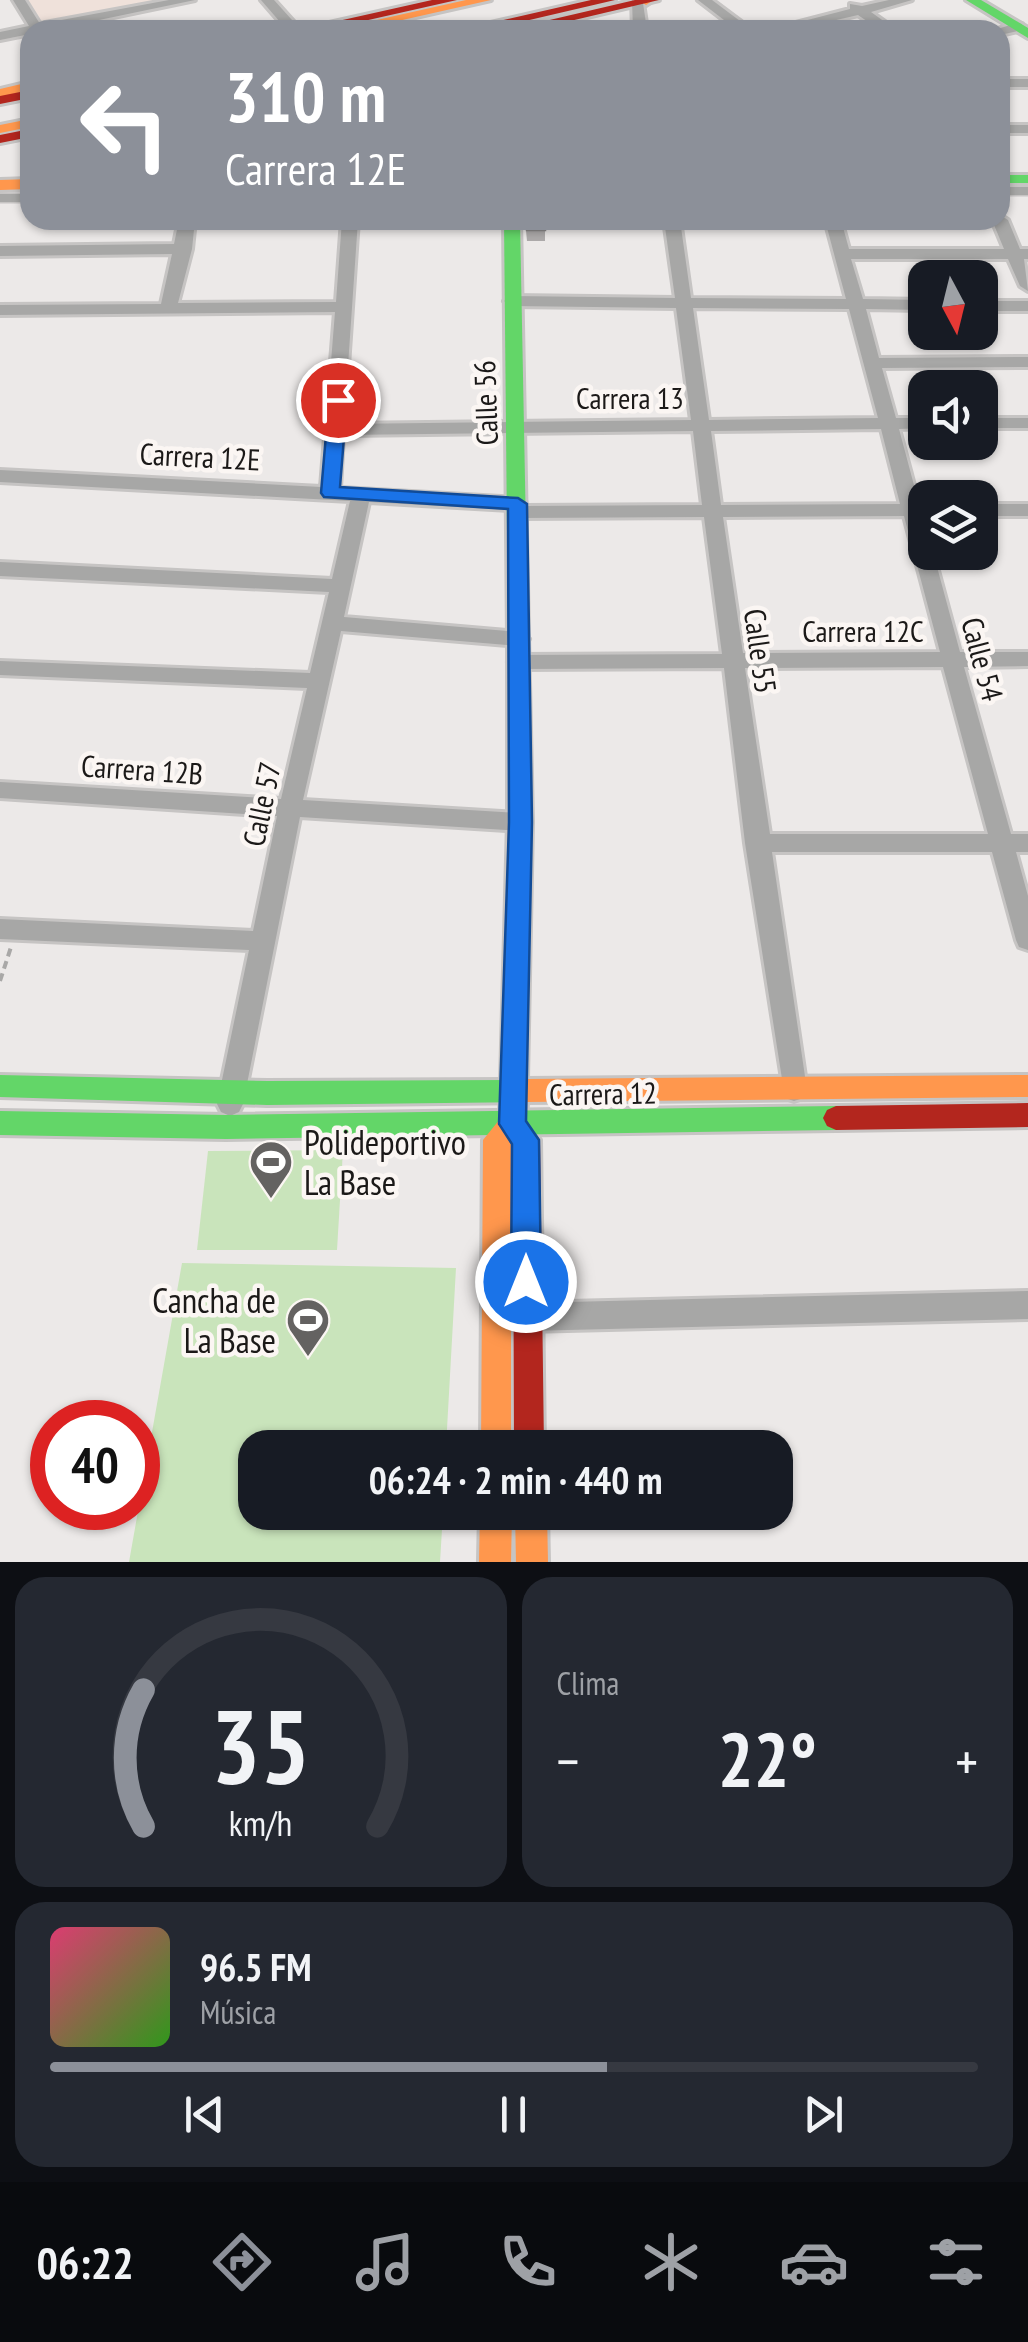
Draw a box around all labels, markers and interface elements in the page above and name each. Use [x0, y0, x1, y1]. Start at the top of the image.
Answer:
text: 310 m [225, 51, 386, 141]
icon: left [60, 60, 190, 190]
text: Carrera 12E [225, 139, 406, 197]
north arrow [908, 260, 998, 350]
map controls [908, 260, 998, 570]
pin [296, 358, 381, 443]
street label: Calle 56 [464, 360, 506, 446]
button: sound [908, 370, 998, 460]
icon: arrive [311, 373, 366, 428]
street label: Carrera 13 [576, 378, 684, 417]
street label: Carrera 12E [139, 433, 261, 479]
button: layers [908, 480, 998, 570]
street label: Calle 55 [736, 606, 786, 696]
street label: Carrera 12C [802, 611, 924, 650]
street label: Calle 54 [953, 613, 1013, 705]
street label: Carrera 12B [80, 745, 204, 793]
street label: Calle 57 [233, 758, 289, 850]
street label: Carrera 12 [549, 1073, 657, 1113]
place label: Polideportivo La Base [304, 1119, 466, 1205]
sports icon: Polideportivo La Base [248, 1139, 294, 1200]
position arrow [474, 1230, 578, 1334]
place label: Cancha de La Base [152, 1277, 276, 1363]
sports icon: Cancha de La Base [285, 1297, 331, 1358]
speed limit sign: 40 [30, 1400, 160, 1530]
text: 06:24 · 2 min · 440 m [369, 1455, 662, 1504]
text: Clima [557, 1662, 619, 1704]
text: 35 [211, 1678, 310, 1813]
text: 22° [718, 1711, 817, 1808]
text: − [557, 1725, 579, 1796]
text: + [955, 1725, 978, 1796]
text: km/h [229, 1800, 292, 1846]
text: 96.5 FM [200, 1942, 312, 1991]
text: Música [200, 1991, 276, 2033]
icon: previous [177, 2087, 232, 2142]
icon: pause [486, 2087, 541, 2142]
icon: next [796, 2087, 851, 2142]
icon: directions [207, 2227, 277, 2297]
icon: music [350, 2227, 420, 2297]
icon: phone [493, 2227, 563, 2297]
icon: climate [636, 2227, 706, 2297]
icon: car [779, 2227, 849, 2297]
icon: filters [921, 2227, 991, 2297]
text: 06:22 [36, 2233, 134, 2291]

